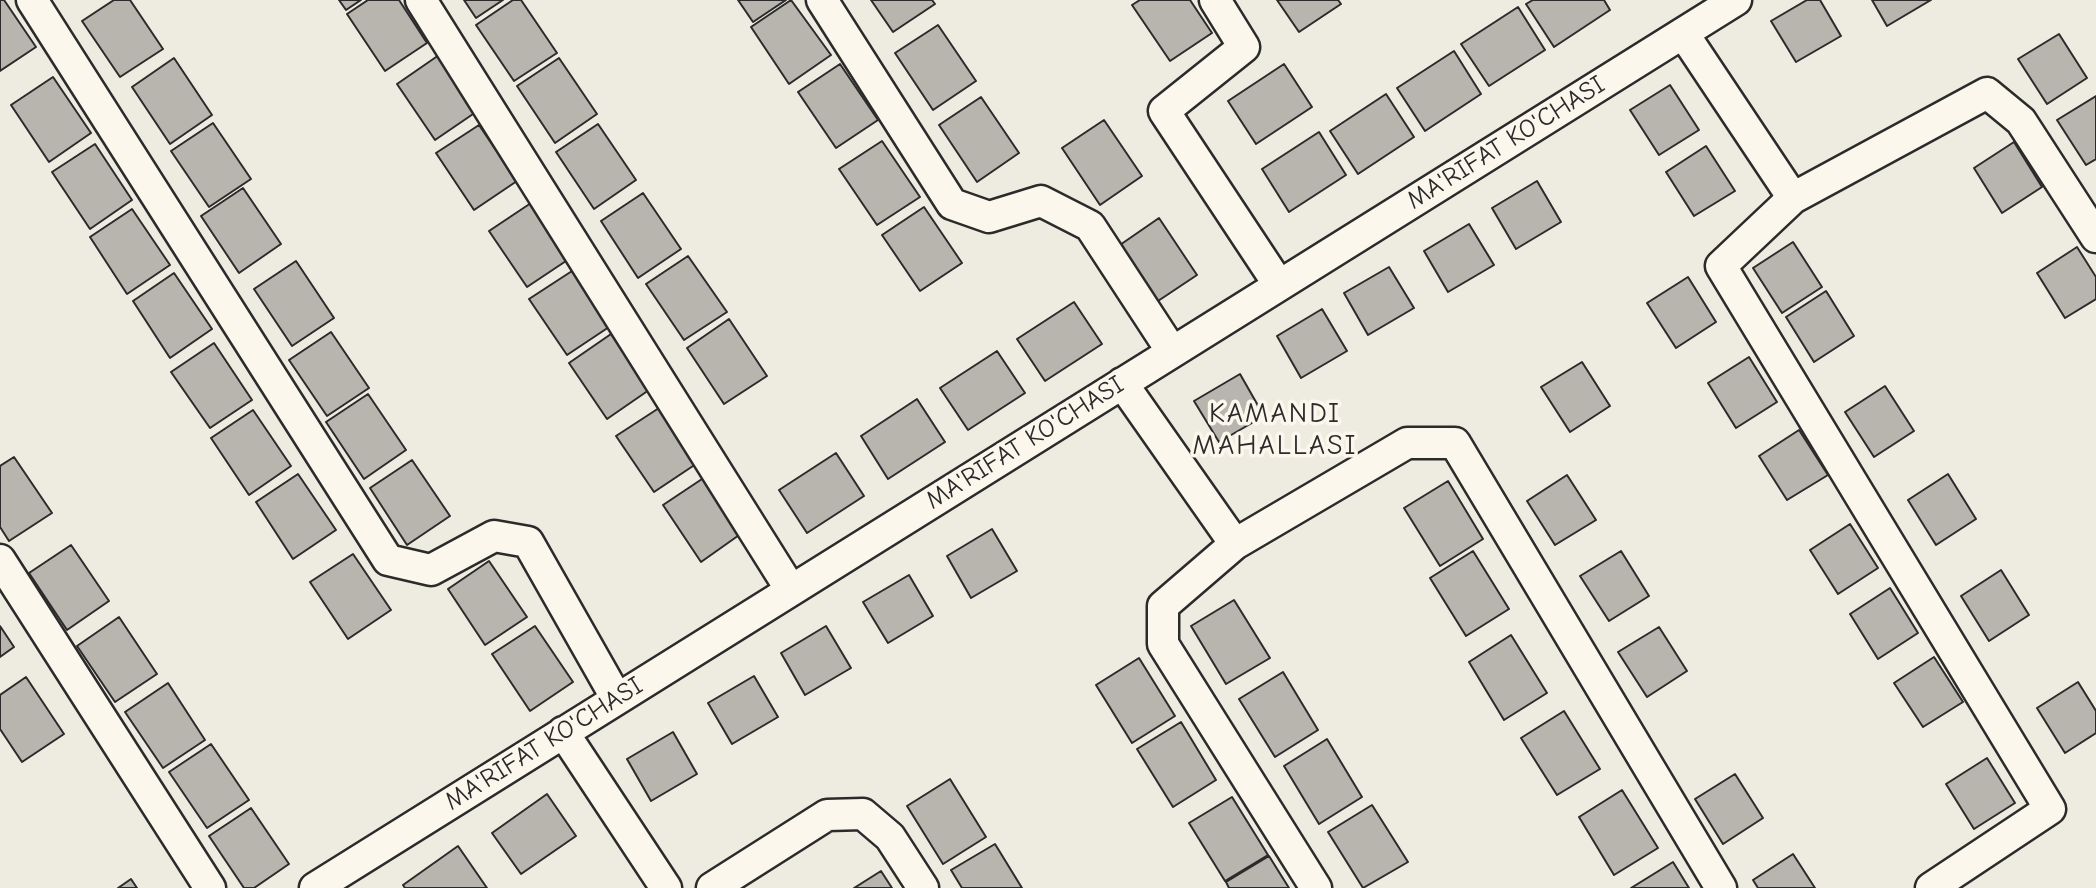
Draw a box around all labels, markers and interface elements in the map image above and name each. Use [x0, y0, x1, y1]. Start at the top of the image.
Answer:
street label: MA'RIFAT KO'CHASI [1401, 69, 1611, 217]
street label: MA'RIFAT KO'CHASI [920, 369, 1130, 517]
district label: KAMANDI MAHALLASI [1194, 397, 1356, 463]
street label: MA'RIFAT KO'CHASI [439, 670, 649, 818]

